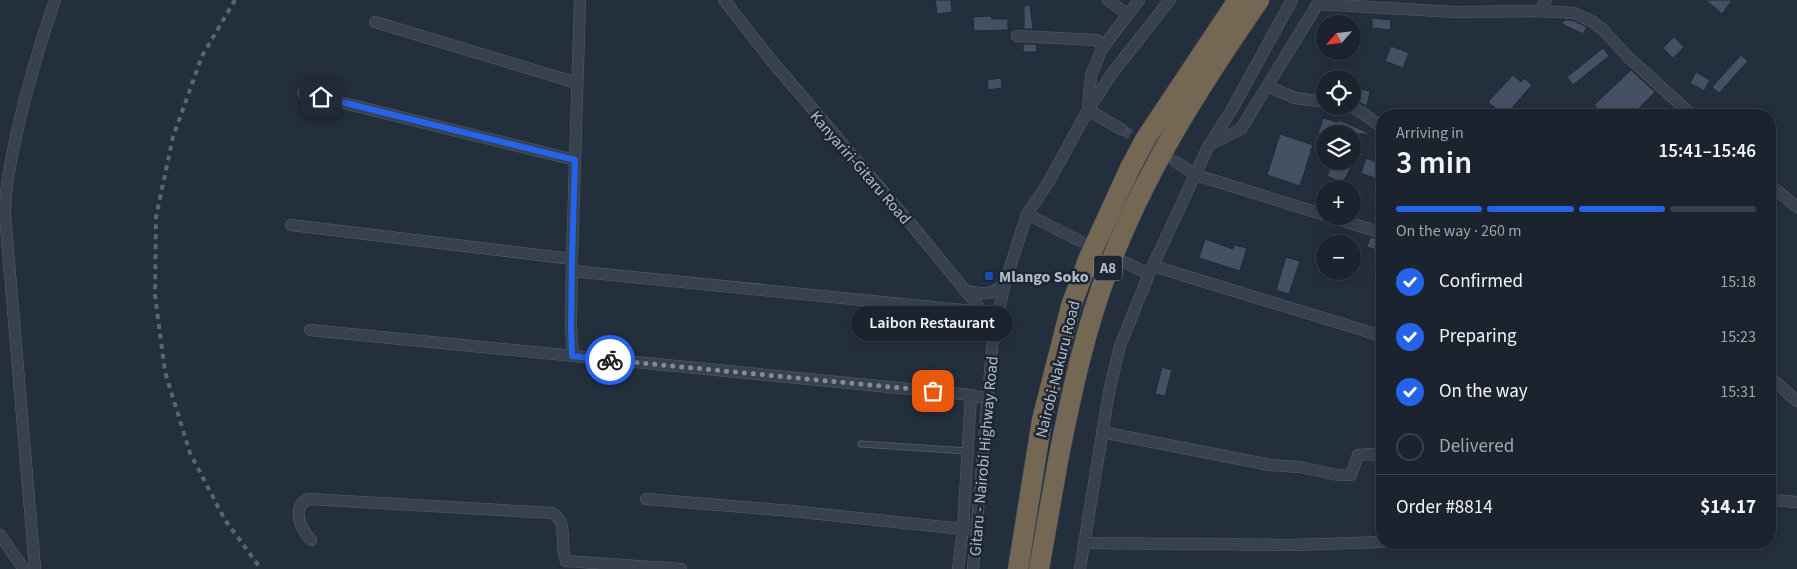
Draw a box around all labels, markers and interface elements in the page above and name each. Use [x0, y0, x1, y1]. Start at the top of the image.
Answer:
north arrow [1316, 15, 1361, 60]
map controls [1316, 15, 1361, 280]
button: locate [1316, 70, 1361, 115]
pin [300, 76, 342, 118]
icon: home [307, 83, 335, 111]
street label: Kanyariri-Gitaru Road [805, 106, 916, 229]
text: Arriving in [1396, 122, 1464, 144]
button: layers [1316, 125, 1361, 170]
text: 15:41–15:46 [1658, 138, 1756, 165]
text: 3 min [1396, 140, 1472, 186]
button: + [1316, 180, 1361, 225]
text: On the way · 260 m [1396, 220, 1521, 242]
button: − [1316, 235, 1361, 280]
road number: A8 [1094, 256, 1122, 280]
place label: Mlango Soko [999, 266, 1089, 288]
icon: check [1396, 268, 1424, 296]
text: Confirmed [1439, 268, 1523, 295]
marker: Mlango Soko [983, 270, 995, 282]
text: 15:18 [1720, 271, 1756, 293]
street label: Nairobi-Nakuru Road [1030, 298, 1086, 440]
callout: Laibon Restaurant [852, 306, 1014, 341]
text: Laibon Restaurant [869, 312, 995, 334]
icon: check [1396, 323, 1424, 351]
text: Preparing [1439, 323, 1517, 350]
text: 15:23 [1720, 326, 1756, 348]
courier [585, 335, 635, 385]
icon: bike [596, 346, 624, 374]
street label: Gitaru - Nairobi Highway Road [964, 355, 1004, 557]
pin [912, 370, 954, 412]
icon: bag [919, 377, 947, 405]
icon: check [1396, 378, 1424, 406]
text: On the way [1439, 378, 1528, 405]
text: 15:31 [1720, 381, 1756, 403]
text: Delivered [1439, 433, 1514, 460]
text: Order #8814 [1396, 494, 1493, 521]
text: $14.17 [1700, 494, 1756, 521]

